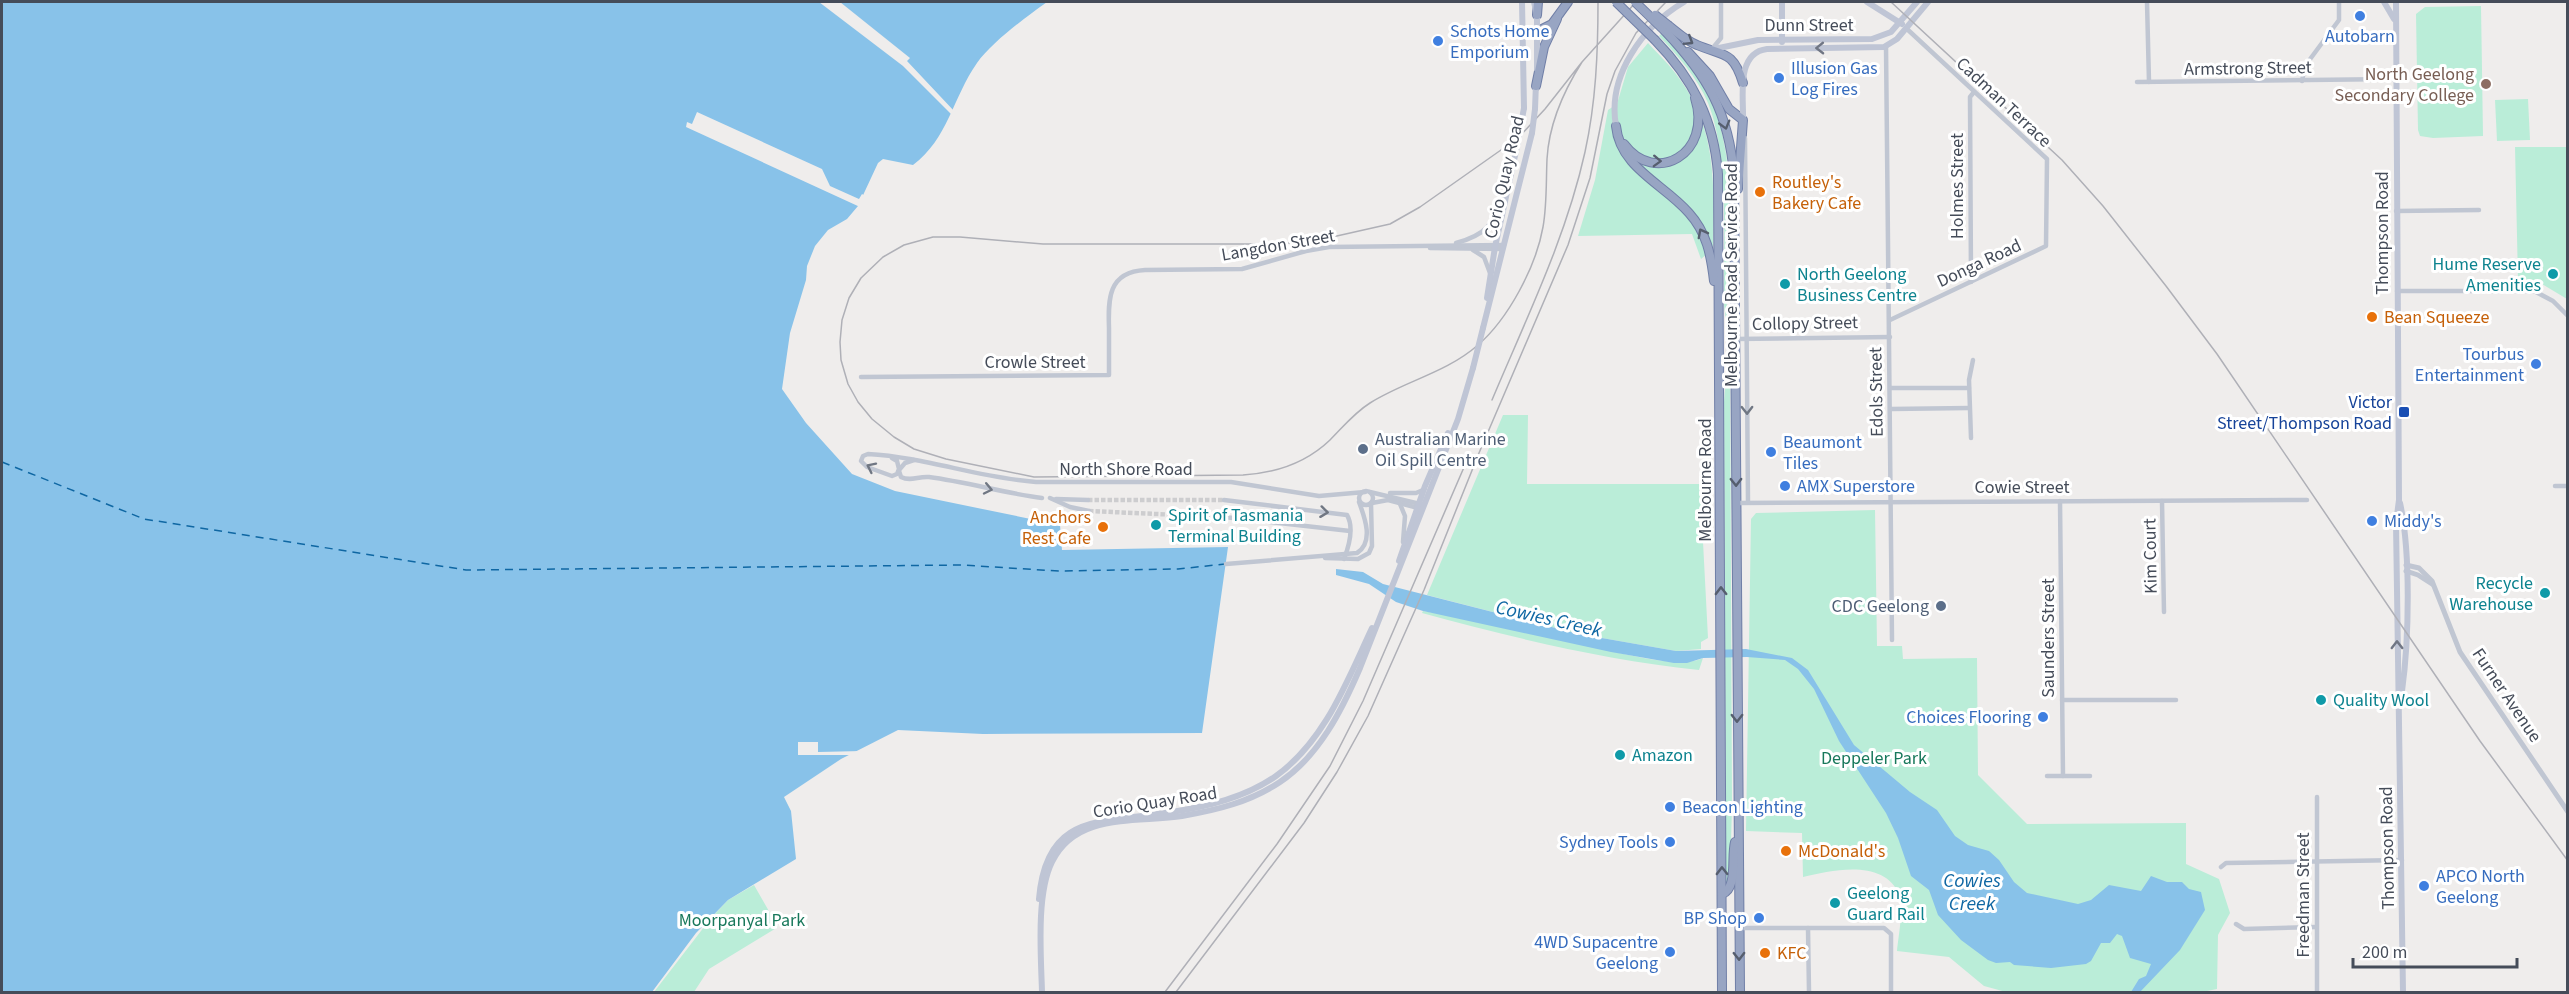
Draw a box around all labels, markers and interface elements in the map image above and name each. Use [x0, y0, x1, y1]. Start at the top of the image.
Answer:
marker: Autobarn [2353, 9, 2367, 23]
street label: Dunn Street [1764, 13, 1854, 38]
place label: Schots Home Emporium [1450, 19, 1550, 65]
place label: Autobarn [2325, 24, 2395, 49]
one-way arrow [1683, 33, 1694, 44]
marker: Schots Home Emporium [1431, 34, 1445, 48]
one-way arrow [1816, 42, 1825, 55]
street label: Cadman Terrace [1950, 52, 2057, 153]
street label: Armstrong Street [2184, 55, 2312, 82]
place label: Illusion Gas Log Fires [1791, 56, 1878, 102]
place label: North Geelong Secondary College [2335, 62, 2474, 108]
marker: Illusion Gas Log Fires [1772, 71, 1786, 85]
marker: North Geelong Secondary College [2479, 77, 2493, 91]
street label: Corio Quay Road [1478, 113, 1531, 241]
one-way arrow [1718, 120, 1731, 130]
street label: Holmes Street [1945, 133, 1970, 239]
one-way arrow [1652, 154, 1661, 167]
street label: Melbourne Road Service Road [1719, 163, 1744, 387]
place label: Routley's Bakery Cafe [1772, 170, 1861, 216]
street label: Thompson Road [2370, 171, 2395, 295]
marker: Routley's Bakery Cafe [1753, 185, 1767, 199]
street label: Langdon Street [1219, 223, 1337, 268]
one-way arrow [1698, 228, 1709, 239]
street label: Donga Road [1933, 233, 2026, 294]
place label: Hume Reserve Amenities [2433, 252, 2541, 298]
place label: North Geelong Business Centre [1797, 262, 1917, 308]
marker: Hume Reserve Amenities [2546, 267, 2560, 281]
marker: North Geelong Business Centre [1778, 277, 1792, 291]
place label: Bean Squeeze [2384, 305, 2490, 330]
street label: Collopy Street [1752, 310, 1858, 337]
marker: Bean Squeeze [2365, 310, 2379, 324]
place label: Tourbus Entertainment [2415, 342, 2524, 388]
street label: Edols Street [1863, 347, 1890, 437]
street label: Crowle Street [984, 350, 1086, 375]
marker: Tourbus Entertainment [2529, 357, 2543, 371]
place label: Victor Street/Thompson Road [2217, 390, 2393, 436]
one-way arrow [1740, 405, 1753, 414]
marker: Victor Street/Thompson Road [2397, 405, 2411, 419]
street label: Melbourne Road [1693, 418, 1718, 542]
place label: Australian Marine Oil Spill Centre [1375, 427, 1506, 473]
place label: Beaumont Tiles [1783, 430, 1862, 476]
marker: Australian Marine Oil Spill Centre [1356, 442, 1370, 456]
marker: Beaumont Tiles [1764, 445, 1778, 459]
street label: North Shore Road [1059, 457, 1193, 482]
one-way arrow [866, 463, 877, 475]
place label: AMX Superstore [1797, 474, 1915, 499]
street label: Cowie Street [1975, 475, 2069, 500]
one-way arrow [1730, 477, 1742, 486]
marker: AMX Superstore [1778, 479, 1792, 493]
one-way arrow [982, 482, 992, 495]
place label: Spirit of Tasmania Terminal Building [1168, 503, 1303, 549]
place label: Anchors Rest Cafe [1022, 505, 1091, 551]
one-way arrow [1320, 505, 1329, 517]
place label: Middy's [2384, 509, 2442, 534]
marker: Middy's [2365, 514, 2379, 528]
marker: Spirit of Tasmania Terminal Building [1149, 518, 1163, 532]
street label: Kim Court [2137, 518, 2164, 594]
marker: Anchors Rest Cafe [1096, 520, 1110, 534]
place label: Recycle Warehouse [2449, 571, 2533, 617]
street label: Saunders Street [2036, 578, 2061, 698]
marker: Recycle Warehouse [2538, 586, 2552, 600]
one-way arrow [1715, 587, 1727, 596]
water label: Cowies Creek [1493, 593, 1605, 645]
place label: CDC Geelong [1832, 594, 1929, 619]
marker: CDC Geelong [1934, 599, 1948, 613]
one-way arrow [2391, 640, 2403, 649]
street label: Furner Avenue [2466, 643, 2547, 747]
place label: Quality Wool [2333, 688, 2429, 713]
marker: Quality Wool [2314, 693, 2328, 707]
place label: Choices Flooring [1906, 705, 2031, 730]
marker: Choices Flooring [2036, 710, 2050, 724]
one-way arrow [1731, 713, 1743, 722]
place label: Amazon [1632, 743, 1693, 768]
park label: Deppeler Park [1821, 746, 1927, 771]
marker: Amazon [1613, 748, 1627, 762]
street label: Corio Quay Road [1091, 780, 1219, 825]
street label: Thompson Road [2374, 786, 2401, 910]
place label: Beacon Lighting [1682, 795, 1803, 820]
marker: Beacon Lighting [1663, 800, 1677, 814]
place label: Sydney Tools [1559, 830, 1658, 855]
street label: Freedman Street [2291, 833, 2316, 957]
marker: Sydney Tools [1663, 835, 1677, 849]
place label: McDonald's [1798, 839, 1885, 864]
marker: McDonald's [1779, 844, 1793, 858]
place label: APCO North Geelong [2436, 864, 2525, 910]
one-way arrow [1716, 867, 1728, 876]
water label: Cowies Creek [1943, 867, 2001, 918]
marker: APCO North Geelong [2417, 879, 2431, 893]
place label: Geelong Guard Rail [1847, 881, 1925, 927]
marker: Geelong Guard Rail [1828, 896, 1842, 910]
place label: BP Shop [1683, 906, 1747, 931]
park label: Moorpanyal Park [679, 908, 805, 933]
marker: BP Shop [1752, 911, 1766, 925]
place label: 4WD Supacentre Geelong [1534, 930, 1658, 976]
scale bar [2353, 931, 2516, 969]
text: 200 m [2362, 940, 2407, 965]
place label: KFC [1777, 941, 1806, 966]
marker: 4WD Supacentre Geelong [1663, 945, 1677, 959]
marker: KFC [1758, 946, 1772, 960]
one-way arrow [1733, 951, 1745, 960]

